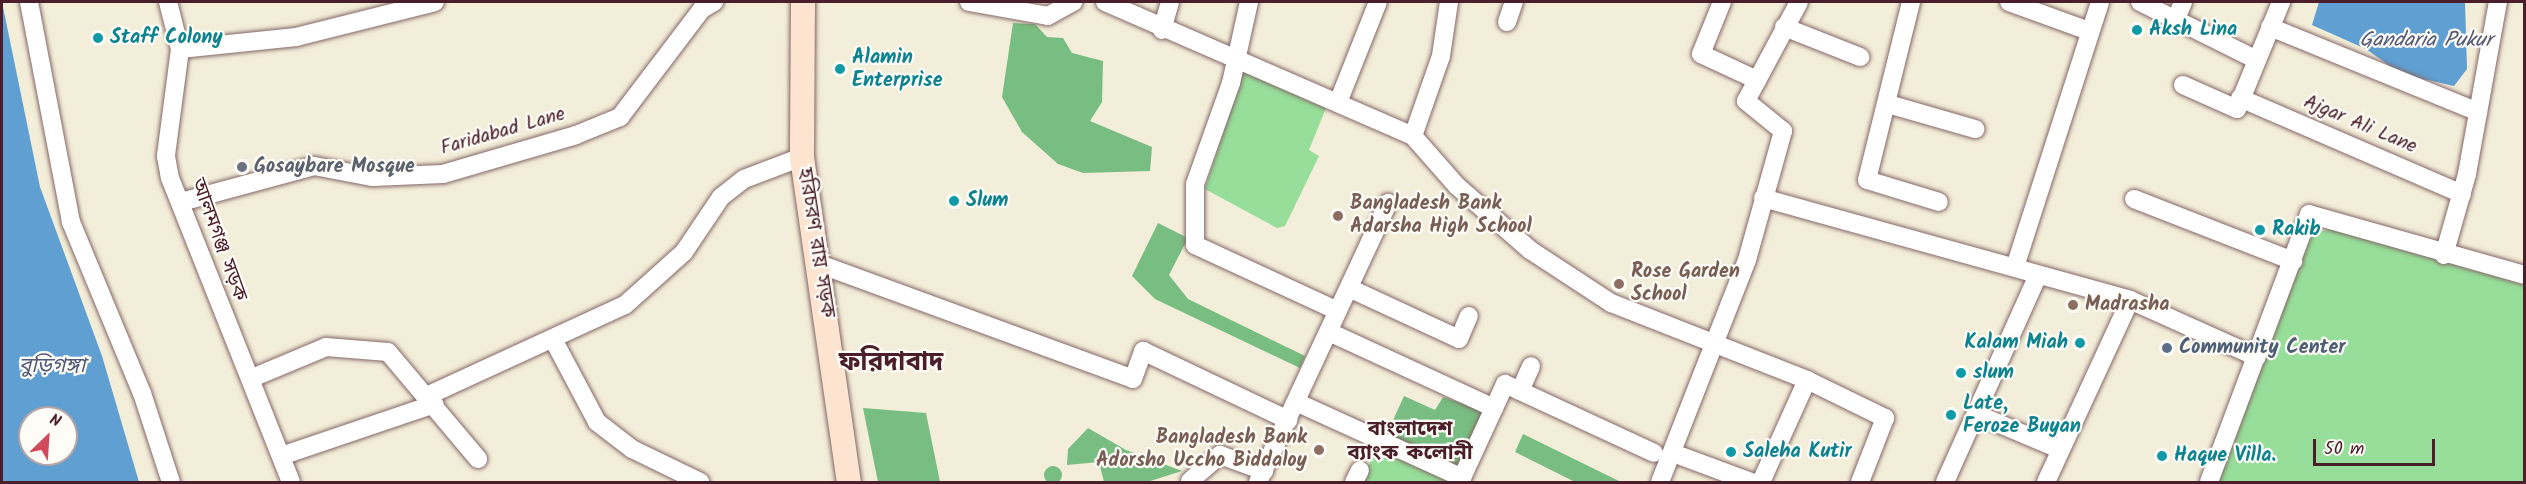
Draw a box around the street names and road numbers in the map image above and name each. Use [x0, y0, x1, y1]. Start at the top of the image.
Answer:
street label: Ajgar Ali Lane [2300, 90, 2420, 160]
street label: Faridabad Lane [438, 103, 568, 161]
street label: হরিচরণ রায় সড়ক [791, 166, 839, 320]
street label: আলমগঞ্জ সড়ক [185, 175, 251, 305]

